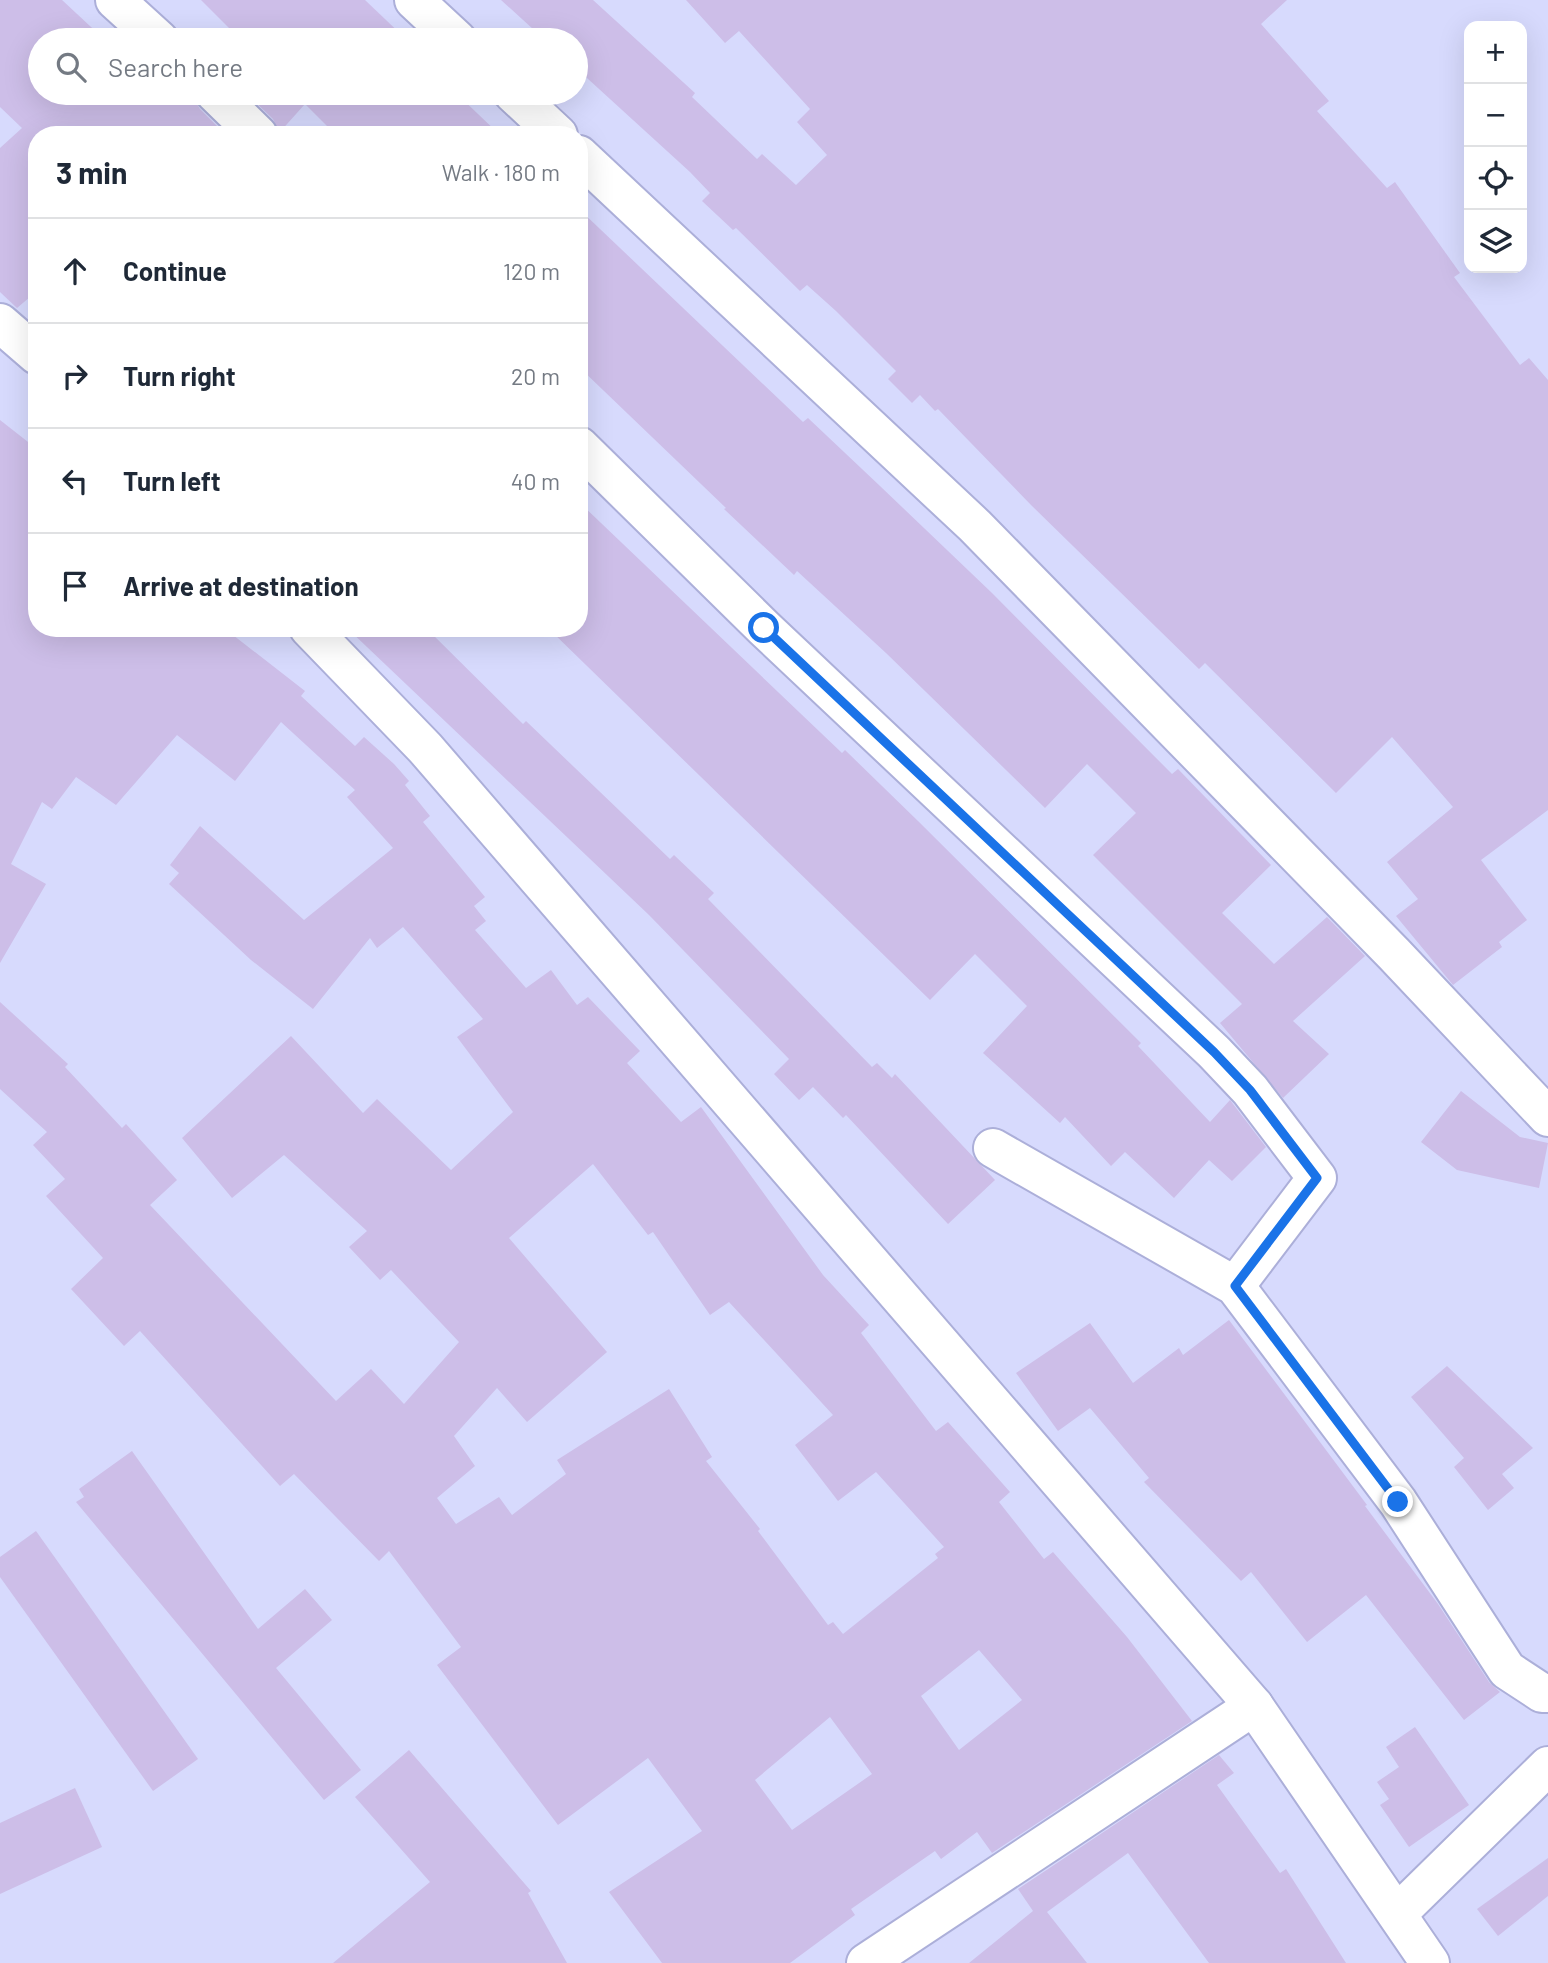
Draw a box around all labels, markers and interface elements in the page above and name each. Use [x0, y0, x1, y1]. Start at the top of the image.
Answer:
map controls [1464, 21, 1527, 273]
button: + [1464, 21, 1527, 84]
search box [28, 28, 588, 105]
icon: search [52, 48, 90, 86]
text: Search here [108, 51, 243, 82]
button: − [1464, 84, 1527, 147]
button: locate [1464, 147, 1527, 210]
text: 3 min [56, 154, 127, 190]
text: Walk · 180 m [442, 158, 560, 186]
button: layers [1464, 210, 1527, 273]
icon: ahead [56, 252, 94, 290]
text: Continue [123, 255, 227, 286]
text: 120 m [503, 257, 560, 285]
icon: right [56, 357, 94, 395]
text: Turn right [123, 360, 236, 391]
text: 20 m [511, 362, 560, 390]
icon: left [56, 462, 94, 500]
text: Turn left [123, 465, 221, 496]
text: 40 m [511, 467, 560, 495]
icon: arrive [56, 567, 94, 605]
text: Arrive at destination [123, 570, 359, 601]
route start [748, 612, 779, 643]
route end [1382, 1486, 1413, 1517]

